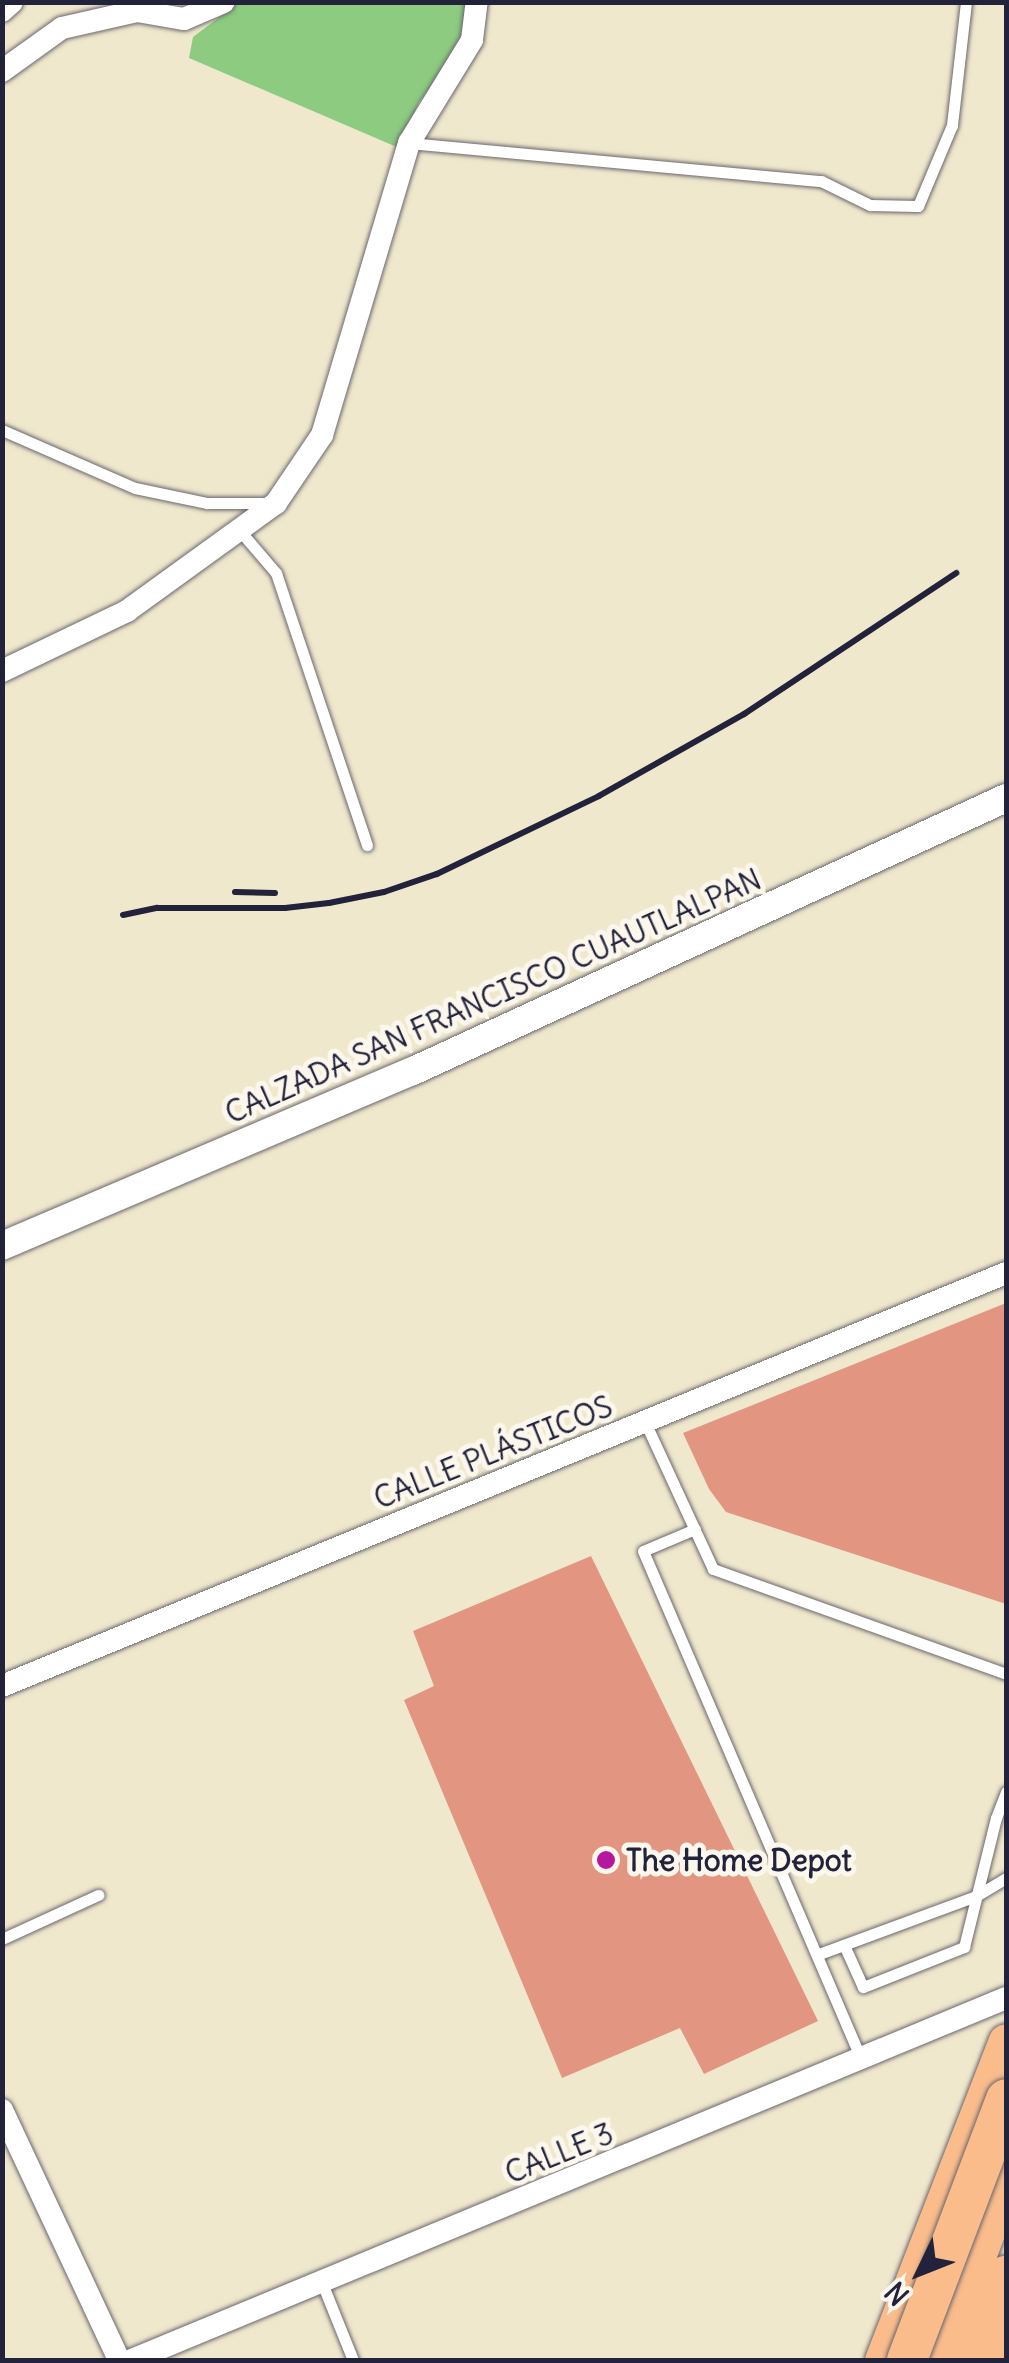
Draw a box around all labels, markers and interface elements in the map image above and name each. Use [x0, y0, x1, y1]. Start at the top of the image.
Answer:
street label: CALZADA SAN FRANCISCO CUAUTLALPAN [219, 861, 767, 1131]
street label: CALLE PLÁSTICOS [368, 1388, 618, 1516]
place label: The Home Depot [626, 1842, 852, 1878]
marker: The Home Depot [595, 1849, 617, 1871]
street label: CALLE 3 [500, 2115, 618, 2191]
north arrow [869, 2223, 969, 2323]
text: N [877, 2274, 917, 2313]

